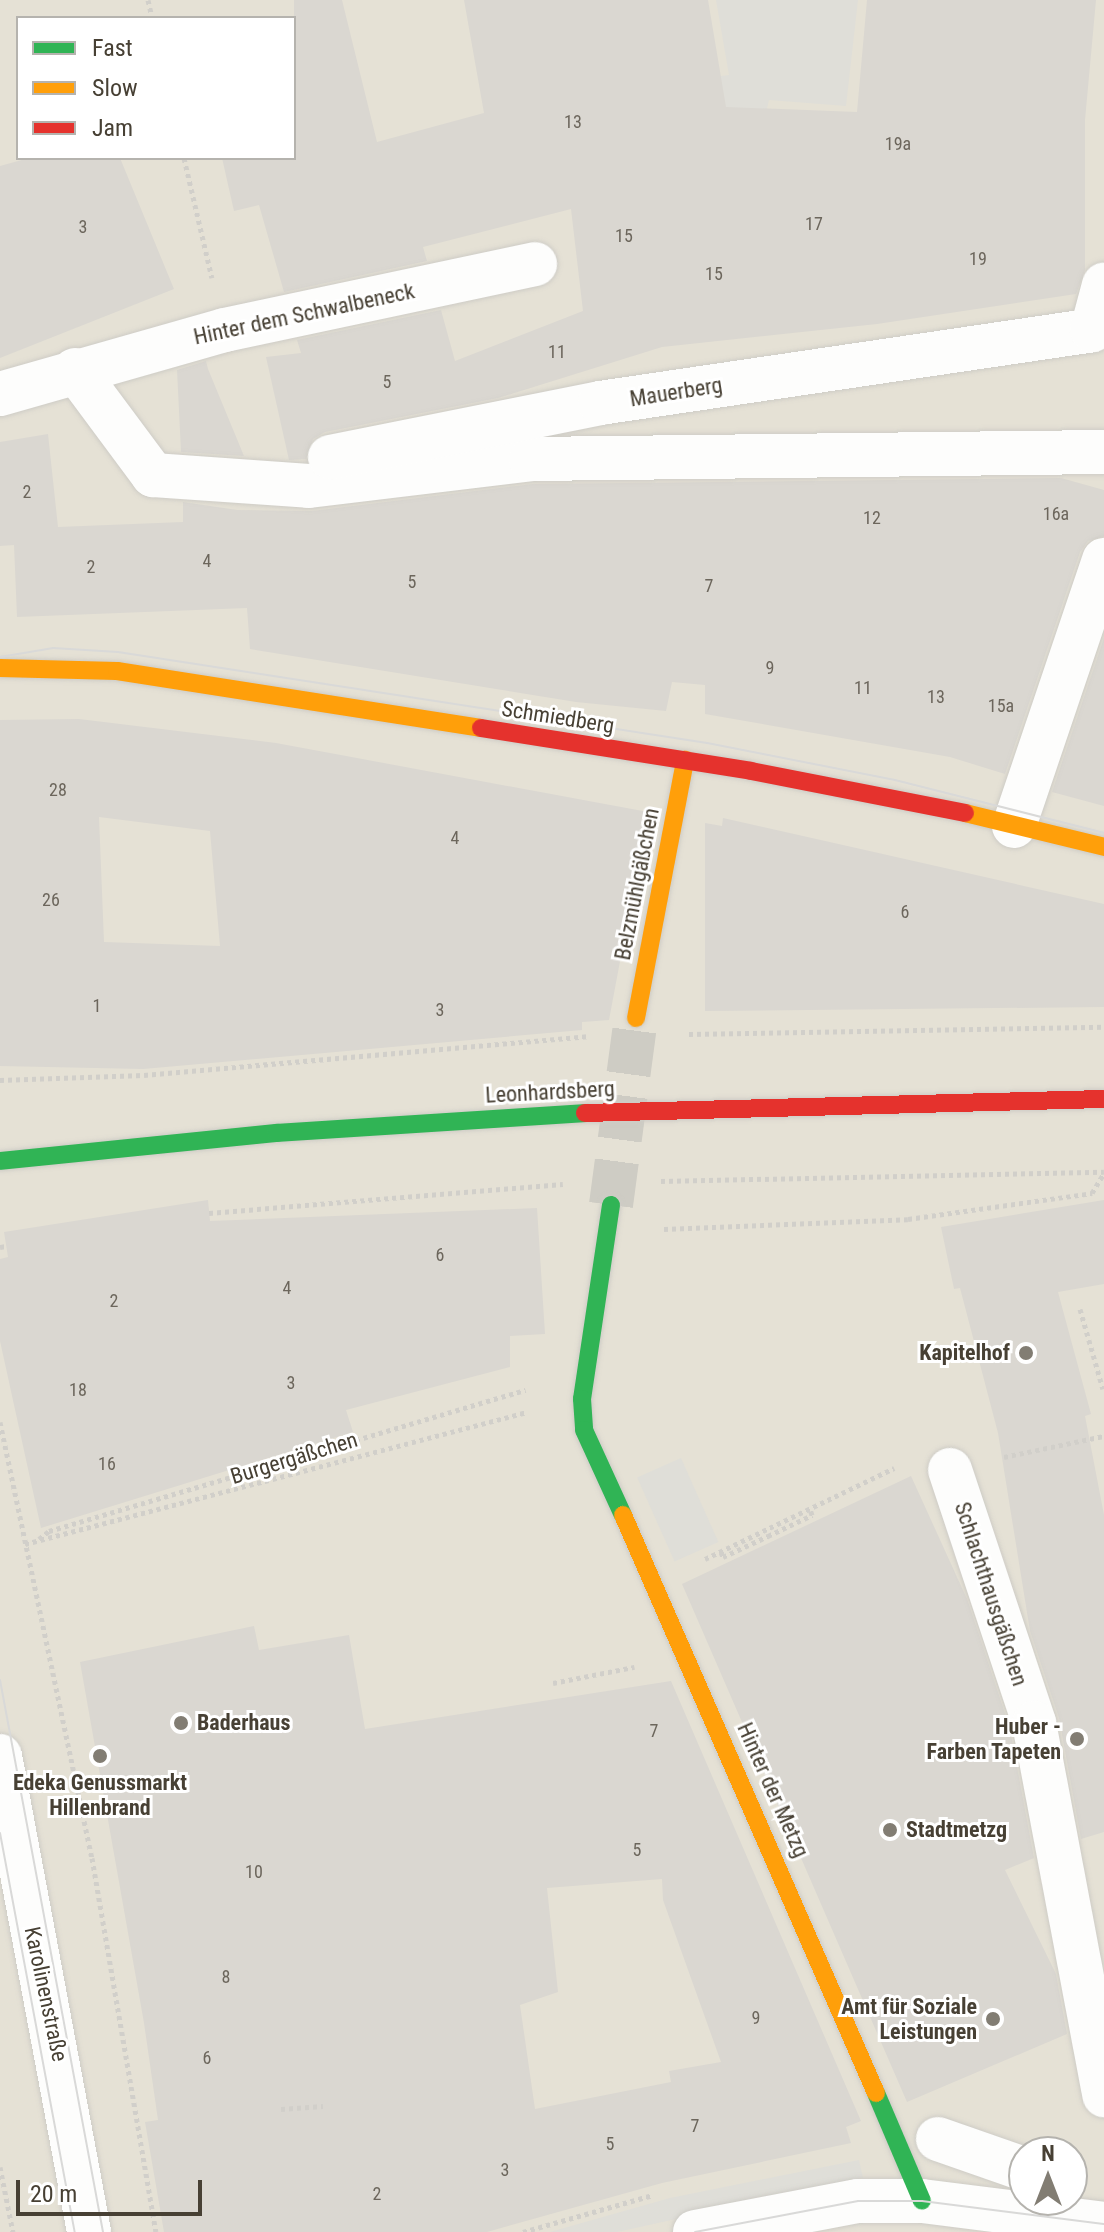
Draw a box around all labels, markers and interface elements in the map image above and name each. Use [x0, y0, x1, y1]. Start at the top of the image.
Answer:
legend [16, 16, 296, 160]
text: Fast [92, 34, 133, 62]
text: Slow [92, 74, 138, 102]
house number: 13 [564, 111, 582, 133]
text: Jam [92, 114, 133, 142]
house number: 19a [885, 133, 911, 155]
house number: 17 [805, 213, 823, 235]
house number: 3 [79, 216, 87, 238]
house number: 15 [615, 225, 633, 247]
house number: 19 [969, 248, 987, 270]
house number: 15 [705, 263, 723, 285]
street label: Hinter dem Schwalbeneck [191, 278, 417, 350]
house number: 11 [548, 341, 566, 363]
house number: 5 [383, 371, 391, 393]
street label: Mauerberg [628, 372, 724, 412]
house number: 2 [23, 481, 31, 503]
house number: 16a [1043, 503, 1069, 525]
house number: 12 [863, 507, 881, 529]
house number: 4 [203, 550, 211, 572]
house number: 2 [87, 556, 95, 578]
house number: 5 [408, 571, 416, 593]
house number: 7 [705, 575, 713, 597]
house number: 9 [766, 657, 774, 679]
house number: 11 [854, 677, 872, 699]
house number: 13 [927, 686, 945, 708]
street label: Schmiedberg [500, 695, 616, 739]
house number: 15a [988, 695, 1014, 717]
house number: 28 [49, 779, 67, 801]
street label: Belzmühlgäßchen [609, 806, 665, 962]
house number: 4 [451, 827, 459, 849]
house number: 26 [42, 889, 60, 911]
house number: 6 [901, 901, 909, 923]
house number: 1 [93, 995, 101, 1017]
house number: 3 [436, 999, 444, 1021]
street label: Leonhardsberg [485, 1075, 615, 1109]
house number: 6 [436, 1244, 444, 1266]
house number: 4 [283, 1277, 291, 1299]
house number: 2 [110, 1290, 118, 1312]
place label: Kapitelhof [919, 1340, 1010, 1366]
marker: Kapitelhof [1017, 1344, 1035, 1362]
house number: 3 [287, 1372, 295, 1394]
house number: 18 [69, 1379, 87, 1401]
street label: Burgergäßchen [227, 1426, 361, 1490]
house number: 16 [98, 1453, 116, 1475]
street label: Schlachthausgäßchen [949, 1499, 1033, 1689]
place label: Baderhaus [197, 1710, 290, 1736]
place label: Huber - Farben Tapeten [926, 1713, 1061, 1764]
marker: Baderhaus [172, 1714, 190, 1732]
street label: Hinter der Metzg [732, 1719, 814, 1861]
house number: 7 [650, 1720, 658, 1742]
marker: Huber - Farben Tapeten [1068, 1730, 1086, 1748]
marker: Edeka Genussmarkt Hillenbrand [91, 1747, 109, 1765]
place label: Edeka Genussmarkt Hillenbrand [13, 1769, 187, 1820]
place label: Stadtmetzg [906, 1817, 1007, 1843]
marker: Stadtmetzg [881, 1821, 899, 1839]
house number: 5 [633, 1839, 641, 1861]
house number: 10 [245, 1861, 263, 1883]
street label: Karolinenstraße [19, 1924, 73, 2064]
house number: 8 [222, 1966, 230, 1988]
place label: Amt für Soziale Leistungen [841, 1993, 977, 2044]
house number: 9 [752, 2007, 760, 2029]
marker: Amt für Soziale Leistungen [984, 2010, 1002, 2028]
house number: 6 [203, 2047, 211, 2069]
house number: 7 [691, 2115, 699, 2137]
house number: 5 [606, 2133, 614, 2155]
north arrow [1008, 2136, 1088, 2216]
text: N [1041, 2141, 1055, 2166]
house number: 3 [501, 2159, 509, 2181]
scale bar [20, 2164, 206, 2214]
text: 20 m [30, 2180, 77, 2208]
house number: 2 [373, 2183, 381, 2205]

